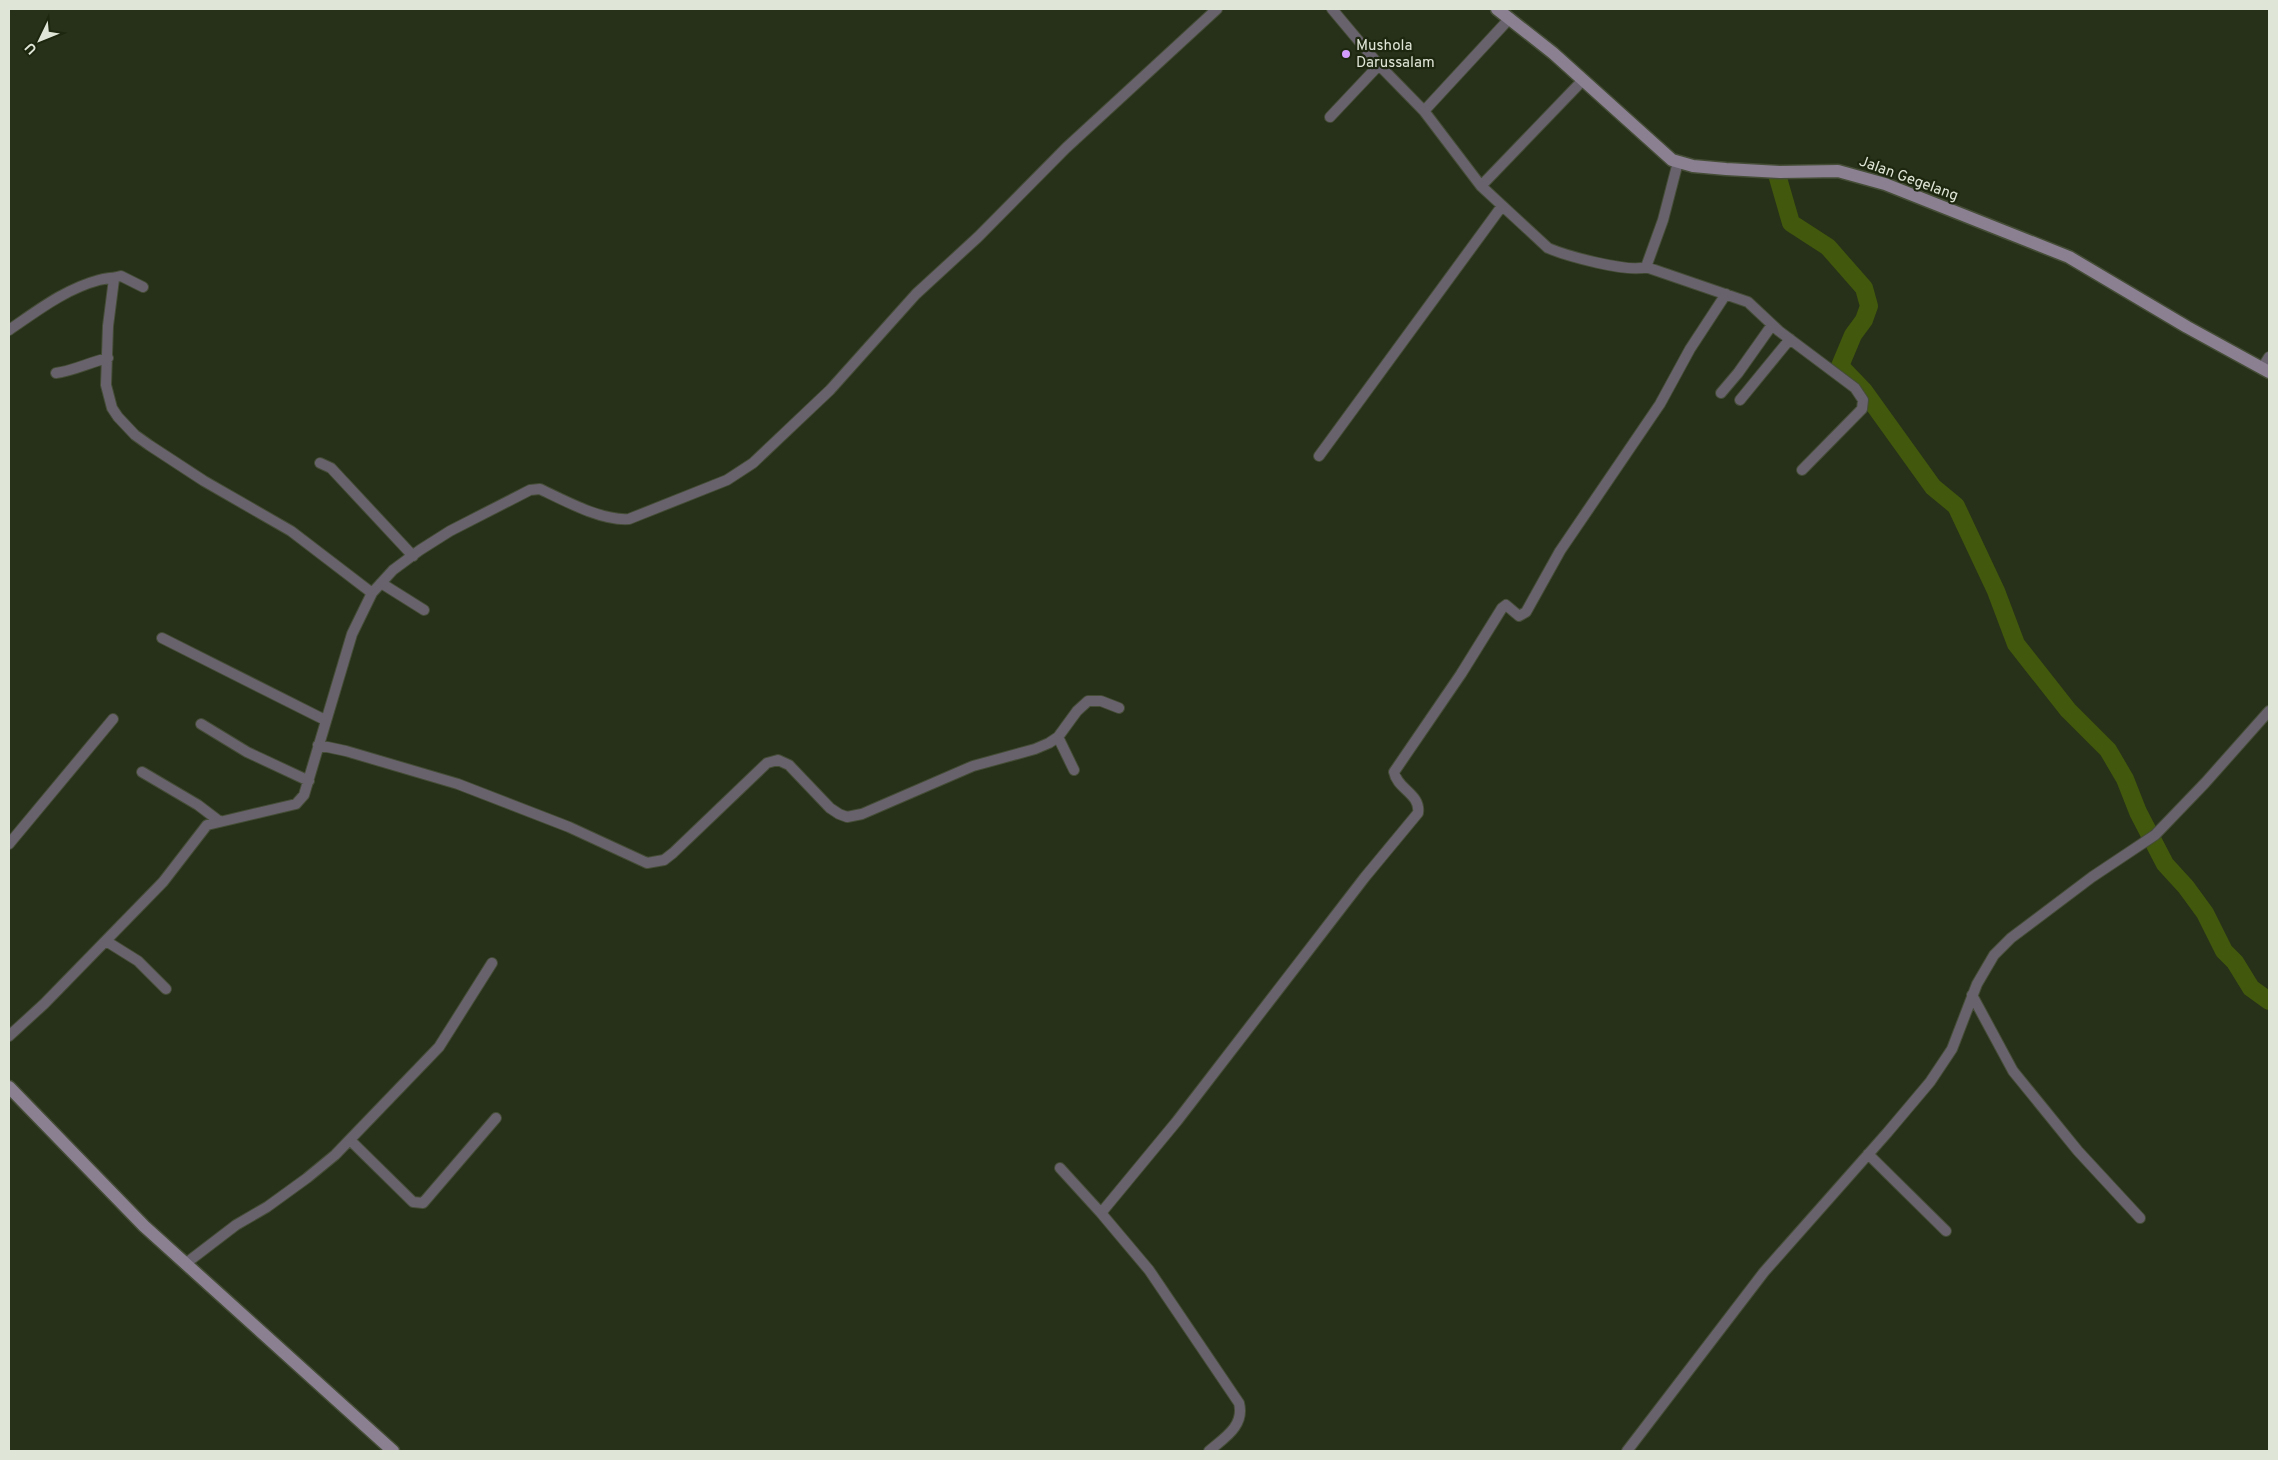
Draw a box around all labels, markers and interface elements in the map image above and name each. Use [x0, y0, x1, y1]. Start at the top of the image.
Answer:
north arrow [15, 15, 65, 65]
place label: Mushola Darussalam [1356, 37, 1435, 73]
text: U [22, 38, 41, 57]
marker: Mushola Darussalam [1340, 48, 1352, 60]
street label: Jalan Gegelang [1856, 153, 1961, 206]

